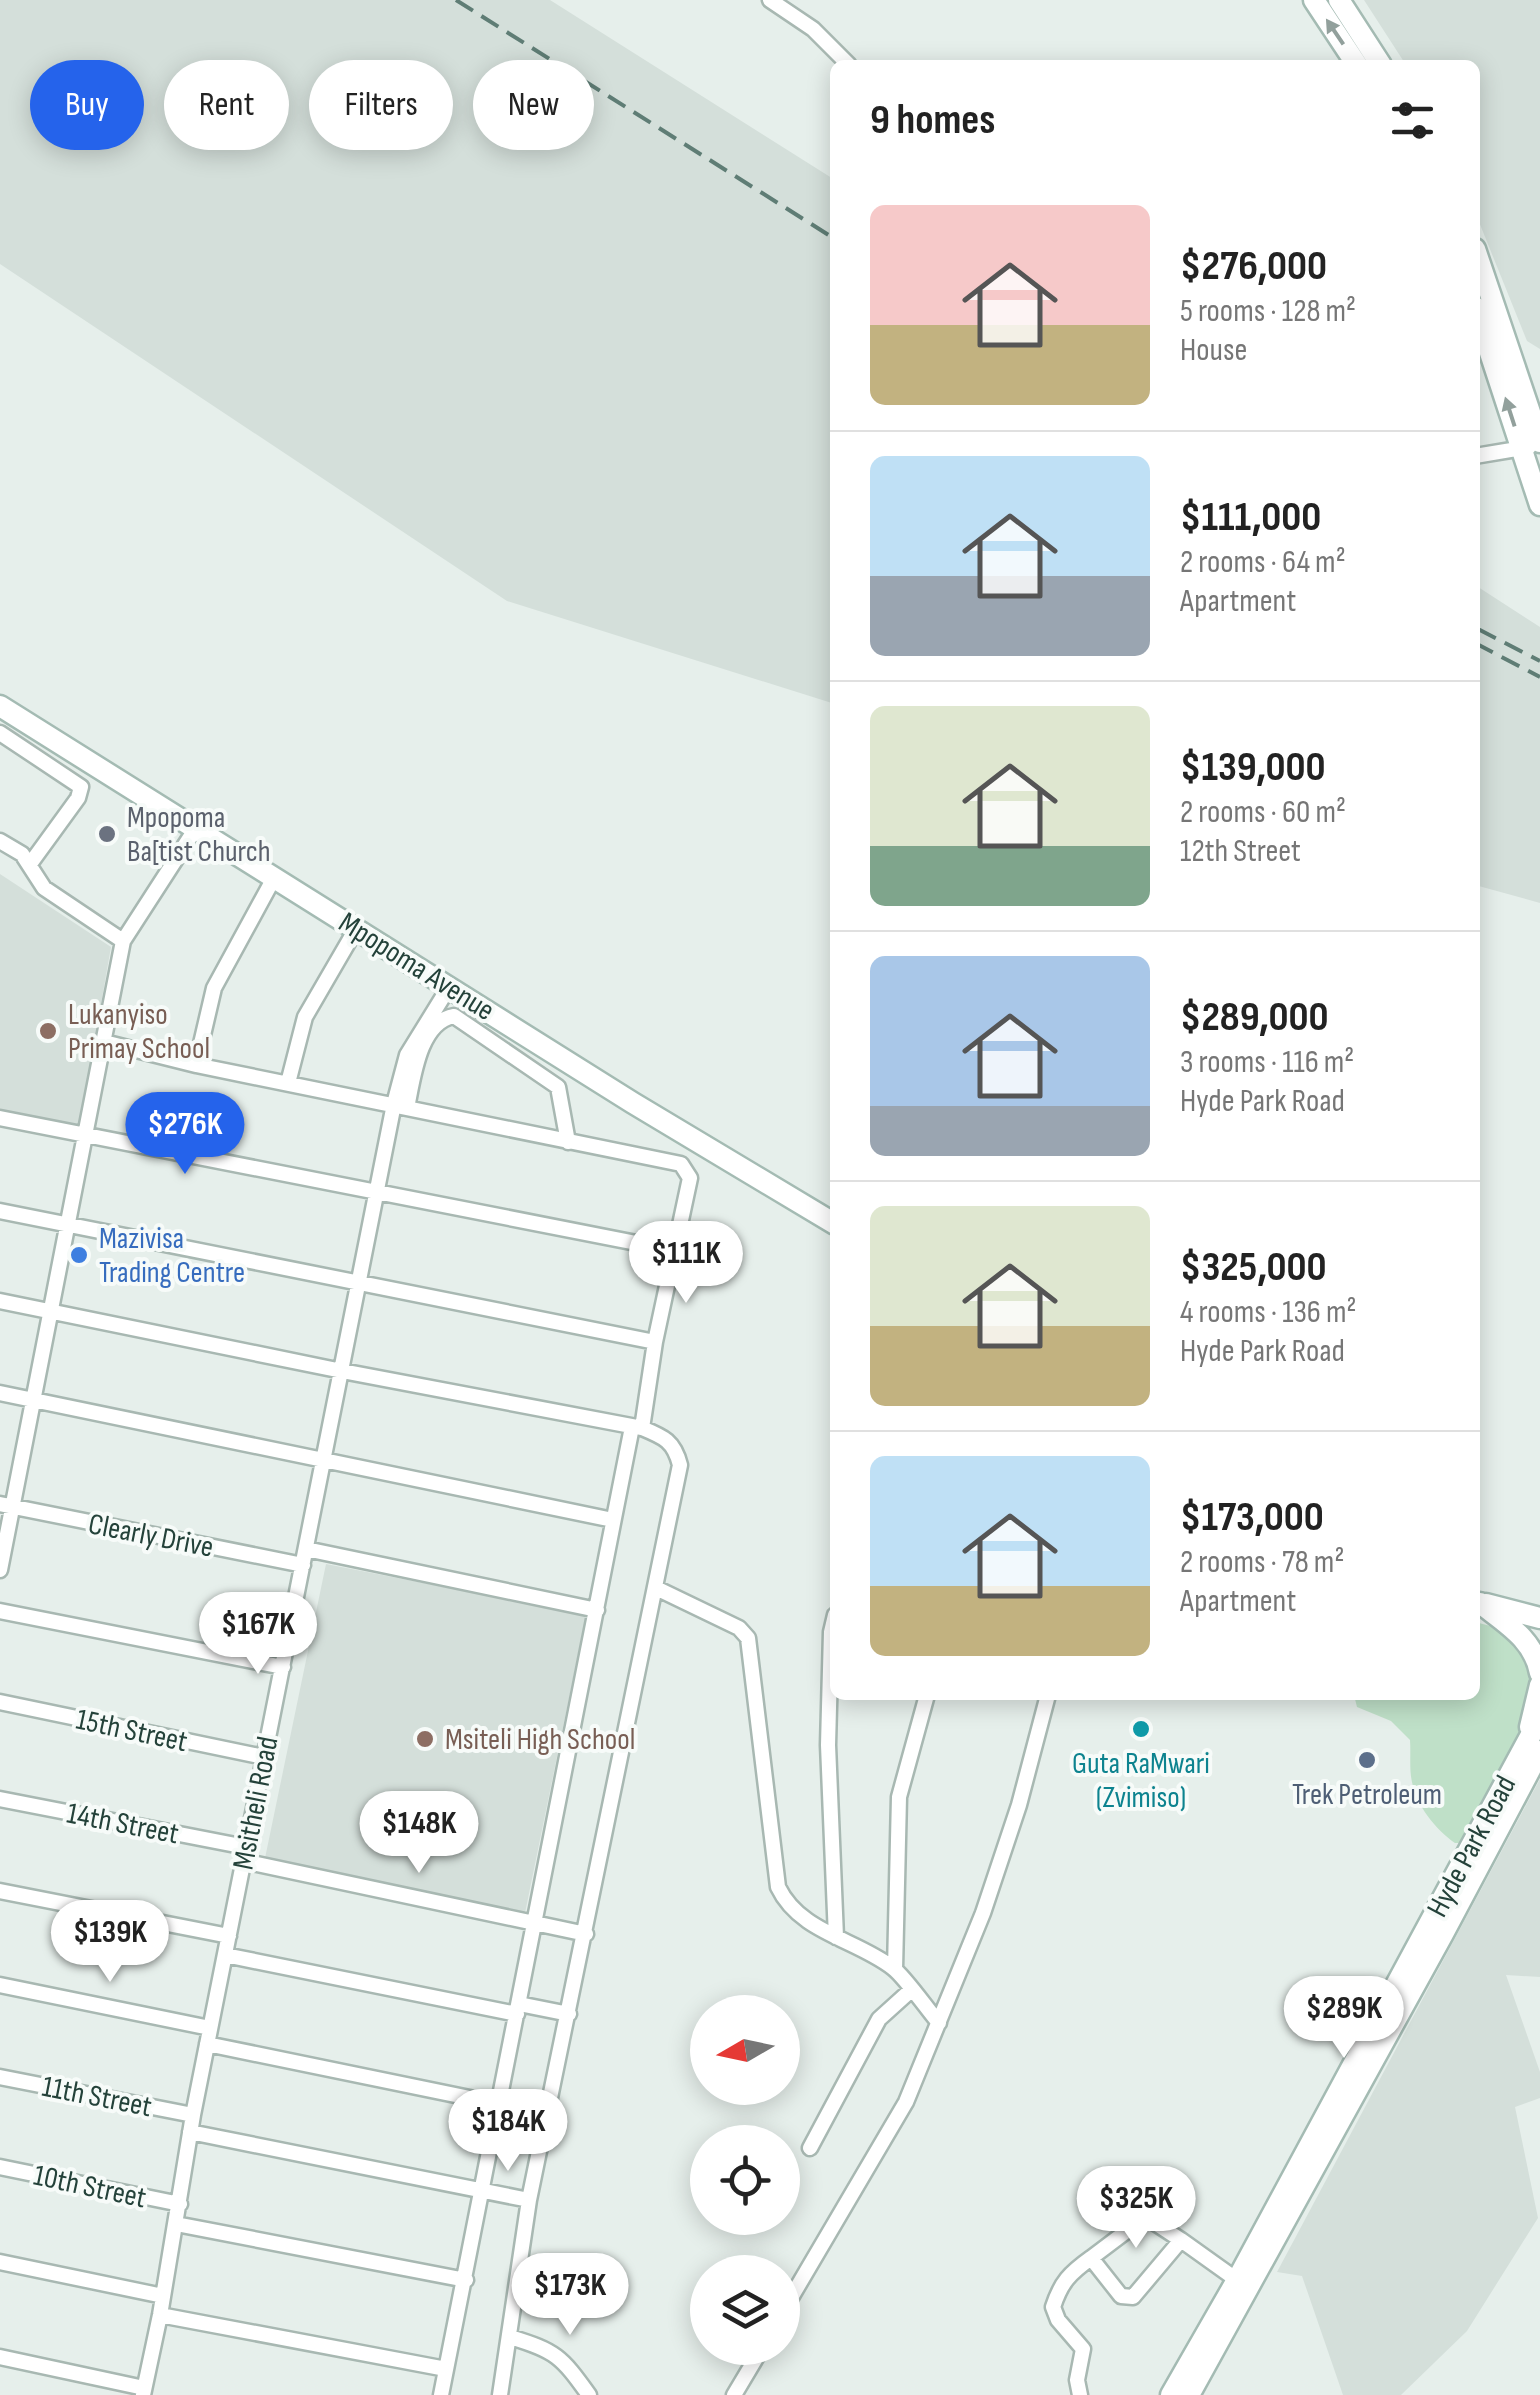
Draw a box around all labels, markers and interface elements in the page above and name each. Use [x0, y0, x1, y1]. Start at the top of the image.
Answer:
one-way arrow [1327, 19, 1345, 46]
chip: Buy [30, 60, 144, 150]
chip: Rent [164, 60, 289, 150]
chip: Filters [309, 60, 453, 150]
chip: New [473, 60, 594, 150]
icon: filters [1385, 93, 1440, 148]
text: 9 homes [870, 95, 995, 146]
text: $276,000 [1180, 241, 1327, 292]
icon: home [950, 245, 1070, 365]
text: 5 rooms · 128 m² [1180, 292, 1356, 331]
text: House [1180, 331, 1247, 370]
one-way arrow [1501, 397, 1516, 427]
text: $111,000 [1180, 492, 1321, 543]
icon: home [950, 496, 1070, 616]
text: 2 rooms · 64 m² [1180, 543, 1346, 582]
text: Apartment [1180, 582, 1296, 621]
text: $139,000 [1180, 742, 1325, 793]
icon: home [950, 746, 1070, 866]
text: 2 rooms · 60 m² [1180, 793, 1346, 832]
place label: Mpopoma Ba[tist Church [127, 800, 271, 870]
marker: Mpopoma Ba[tist Church [96, 823, 118, 845]
text: 12th Street [1180, 832, 1301, 871]
street label: Mpopoma Avenue [332, 905, 501, 1029]
text: $289,000 [1180, 992, 1328, 1043]
icon: home [950, 996, 1070, 1116]
place label: Lukanyiso Primay School [68, 997, 210, 1067]
marker: Lukanyiso Primay School [37, 1020, 59, 1042]
text: 3 rooms · 116 m² [1180, 1043, 1354, 1082]
text: Hyde Park Road [1180, 1082, 1345, 1121]
pin: $276K [115, 1092, 255, 1177]
text: $276K [147, 1105, 223, 1144]
place label: Mazivisa Trading Centre [99, 1221, 245, 1291]
pin: $111K [616, 1221, 756, 1306]
text: $111K [651, 1234, 721, 1273]
text: $325,000 [1180, 1242, 1327, 1293]
marker: Mazivisa Trading Centre [68, 1244, 90, 1266]
icon: home [950, 1246, 1070, 1366]
text: 4 rooms · 136 m² [1180, 1293, 1356, 1332]
text: Hyde Park Road [1180, 1332, 1345, 1371]
text: $173,000 [1180, 1492, 1324, 1543]
icon: home [950, 1496, 1070, 1616]
street label: Clearly Drive [85, 1506, 216, 1566]
text: 2 rooms · 78 m² [1180, 1543, 1344, 1582]
text: Apartment [1180, 1582, 1296, 1621]
pin: $167K [188, 1592, 328, 1677]
text: $167K [221, 1605, 295, 1644]
street label: 15th Street [73, 1702, 191, 1760]
marker: Guta RaMwari (Zvimiso) [1130, 1718, 1152, 1740]
place label: Msiteli High School [445, 1722, 635, 1758]
marker: Msiteli High School [414, 1728, 436, 1750]
street label: Msitheli Road [225, 1734, 287, 1873]
place label: Guta RaMwari (Zvimiso) [1072, 1746, 1210, 1816]
marker: Trek Petroleum [1356, 1749, 1378, 1771]
street label: Hyde Park Road [1420, 1770, 1524, 1923]
place label: Trek Petroleum [1292, 1777, 1442, 1813]
pin: $148K [349, 1791, 489, 1876]
street label: 14th Street [64, 1796, 182, 1852]
text: $148K [382, 1804, 457, 1843]
pin: $139K [40, 1900, 180, 1985]
text: $139K [73, 1913, 147, 1952]
pin: $289K [1274, 1976, 1414, 2061]
text: $289K [1306, 1989, 1382, 2028]
north arrow [690, 1995, 800, 2105]
map controls [690, 1995, 800, 2365]
street label: 11th Street [39, 2069, 155, 2125]
pin: $184K [438, 2089, 578, 2174]
text: $184K [470, 2102, 546, 2141]
button: locate [690, 2125, 800, 2235]
street label: 10th Street [30, 2158, 149, 2216]
pin: $325K [1066, 2166, 1206, 2251]
text: $325K [1099, 2179, 1173, 2218]
pin: $173K [500, 2253, 640, 2338]
button: layers [690, 2255, 800, 2365]
text: $173K [534, 2266, 606, 2305]

